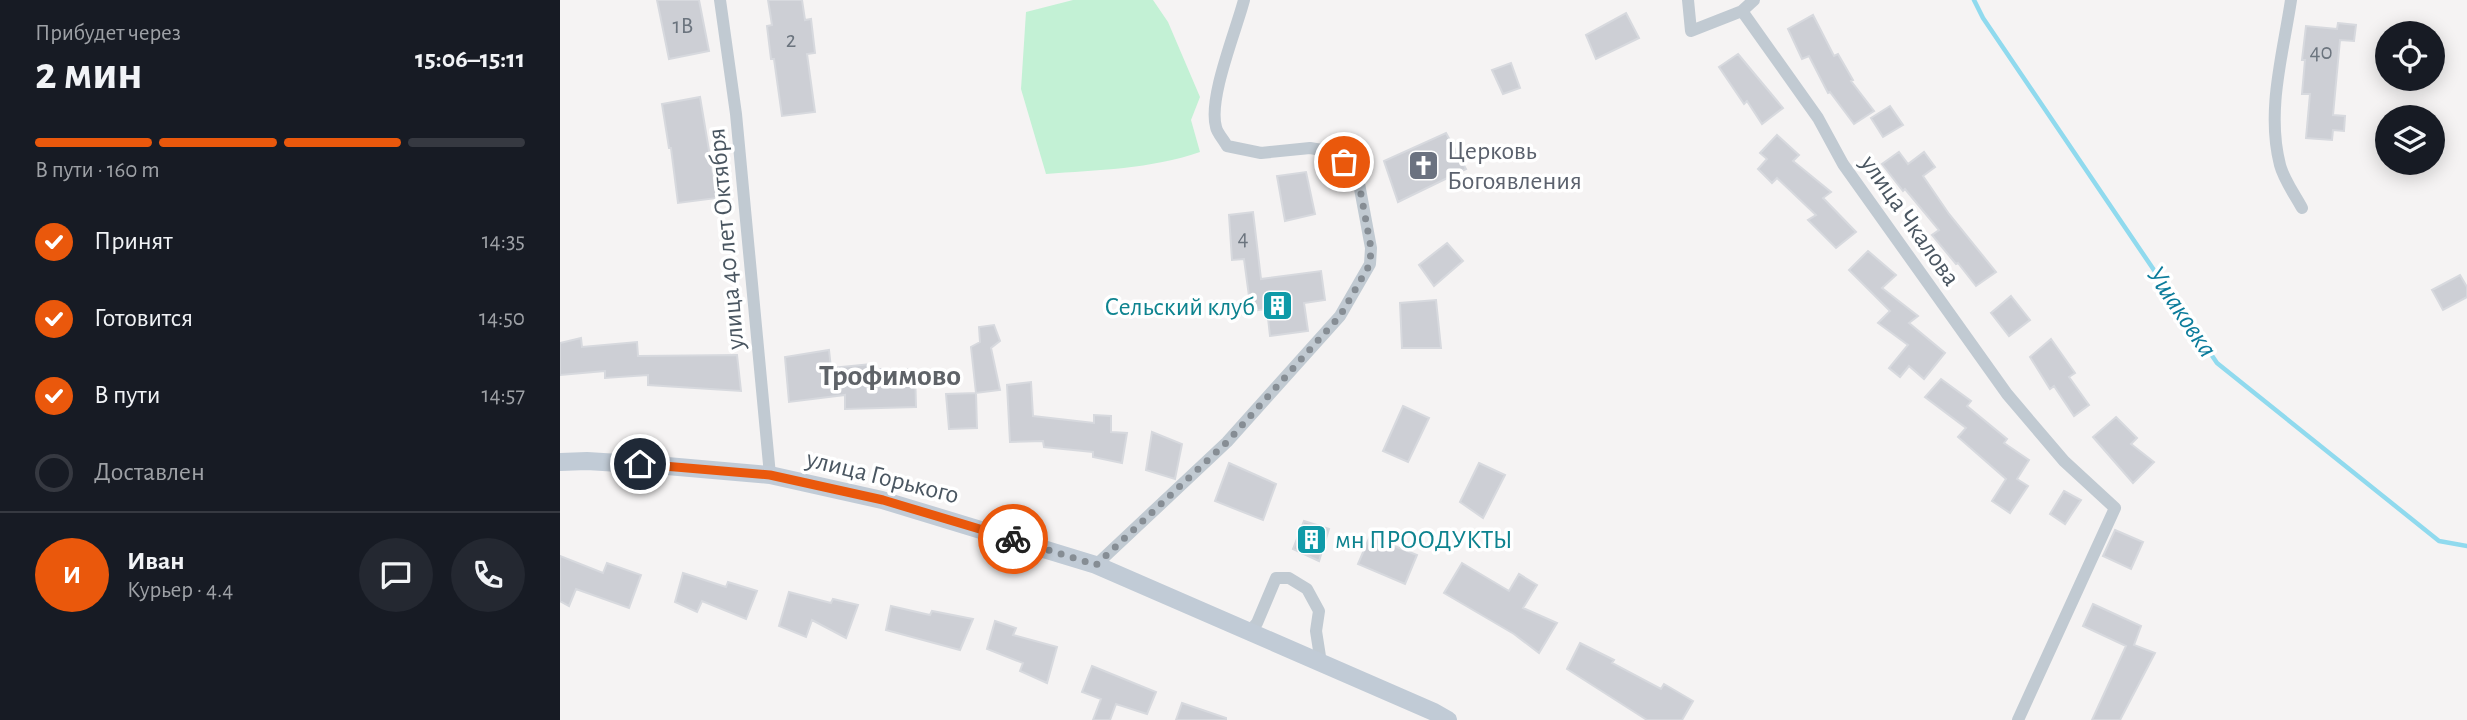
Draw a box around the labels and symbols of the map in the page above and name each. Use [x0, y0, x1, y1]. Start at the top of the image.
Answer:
house number: 1В [673, 15, 693, 38]
house number: 2 [786, 29, 796, 52]
house number: 40 [2309, 41, 2333, 64]
street label: улица 40 лет Октября [703, 127, 749, 352]
pin [1314, 132, 1374, 192]
place label: Церковь Богоявления [1447, 138, 1582, 194]
church icon: Церковь Богоявления [1407, 148, 1441, 182]
street label: улица Чкалова [1855, 150, 1965, 291]
house number: 4 [1237, 227, 1249, 250]
water label: Ушаковка [2141, 262, 2222, 363]
building icon: Сельский клуб [1261, 289, 1295, 323]
place label: Сельский клуб [1105, 294, 1255, 320]
district label: Трофимово [819, 361, 961, 391]
pin [610, 434, 670, 494]
street label: улица Горького [803, 445, 962, 508]
courier [978, 504, 1048, 574]
building icon: мн ПРООДУКТЫ [1295, 522, 1329, 556]
place label: мн ПРООДУКТЫ [1335, 527, 1513, 553]

